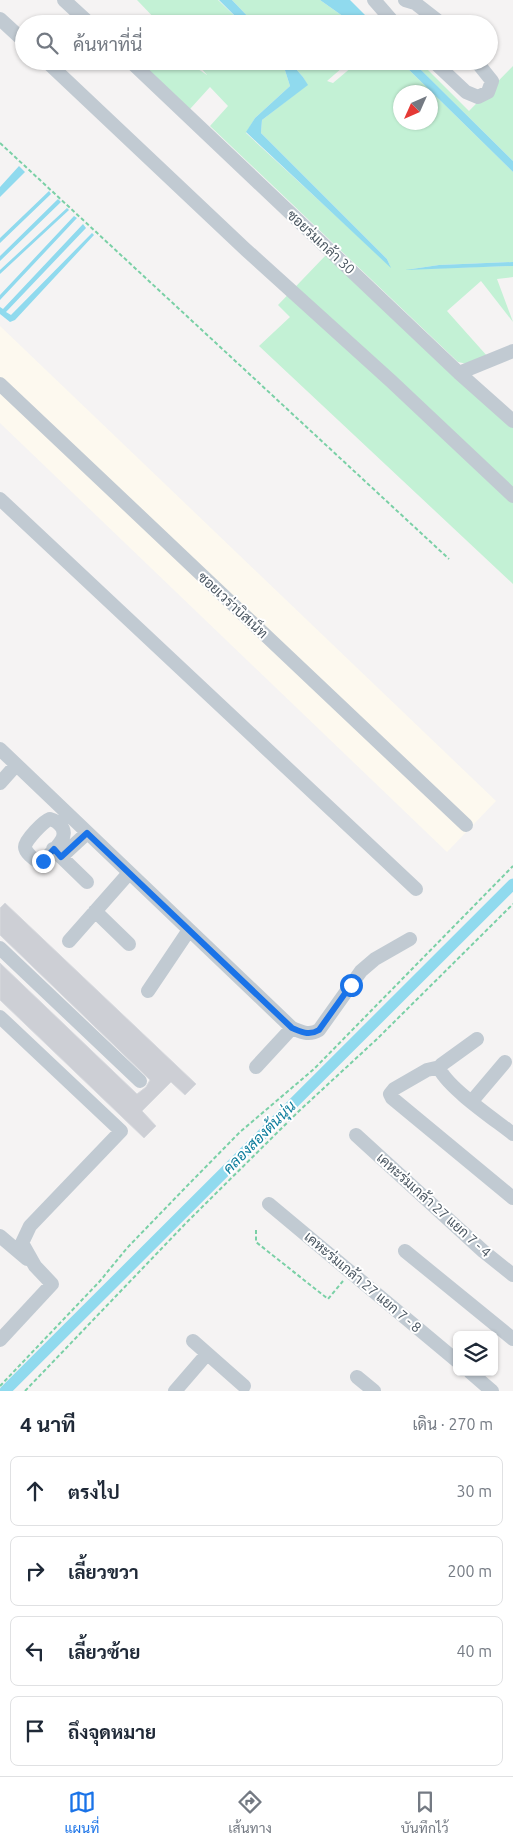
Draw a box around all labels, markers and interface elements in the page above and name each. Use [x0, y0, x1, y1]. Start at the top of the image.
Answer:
search box [15, 15, 498, 70]
icon: search [33, 29, 61, 57]
text: ค้นหาที่นี่ [73, 33, 142, 55]
north arrow [393, 85, 438, 130]
street label: ซอยร่มเกล้า 30 [284, 206, 359, 277]
street label: ซอยเวร่าบิสเน็ท [195, 568, 272, 641]
route end [32, 850, 55, 873]
route start [340, 974, 363, 997]
water label: คลองสองต้นนุ่น [219, 1096, 301, 1179]
street label: เคหะร่มเกล้า 27 แยก 7 - 4 [374, 1149, 495, 1260]
street label: เคหะร่มเกล้า 27 แยก 7 - 8 [301, 1228, 425, 1336]
map controls [453, 1331, 498, 1376]
button: layers [453, 1331, 498, 1376]
text: 4 นาที [20, 1412, 75, 1436]
text: เดิน · 270 m [413, 1415, 493, 1433]
icon: ahead [21, 1477, 49, 1505]
text: ตรงไป [68, 1481, 120, 1503]
text: 30 m [456, 1482, 492, 1500]
icon: right [21, 1557, 49, 1585]
text: เลี้ยวขวา [68, 1561, 139, 1583]
text: 200 m [447, 1562, 492, 1580]
icon: left [21, 1637, 49, 1665]
text: เลี้ยวซ้าย [68, 1641, 140, 1663]
text: 40 m [456, 1642, 492, 1660]
icon: arrive [21, 1717, 49, 1745]
text: ถึงจุดหมาย [68, 1721, 156, 1743]
tab: แผนที่ [64, 1788, 99, 1836]
tab: เส้นทาง [228, 1788, 272, 1836]
tab: บันทึกไว้ [401, 1788, 449, 1836]

